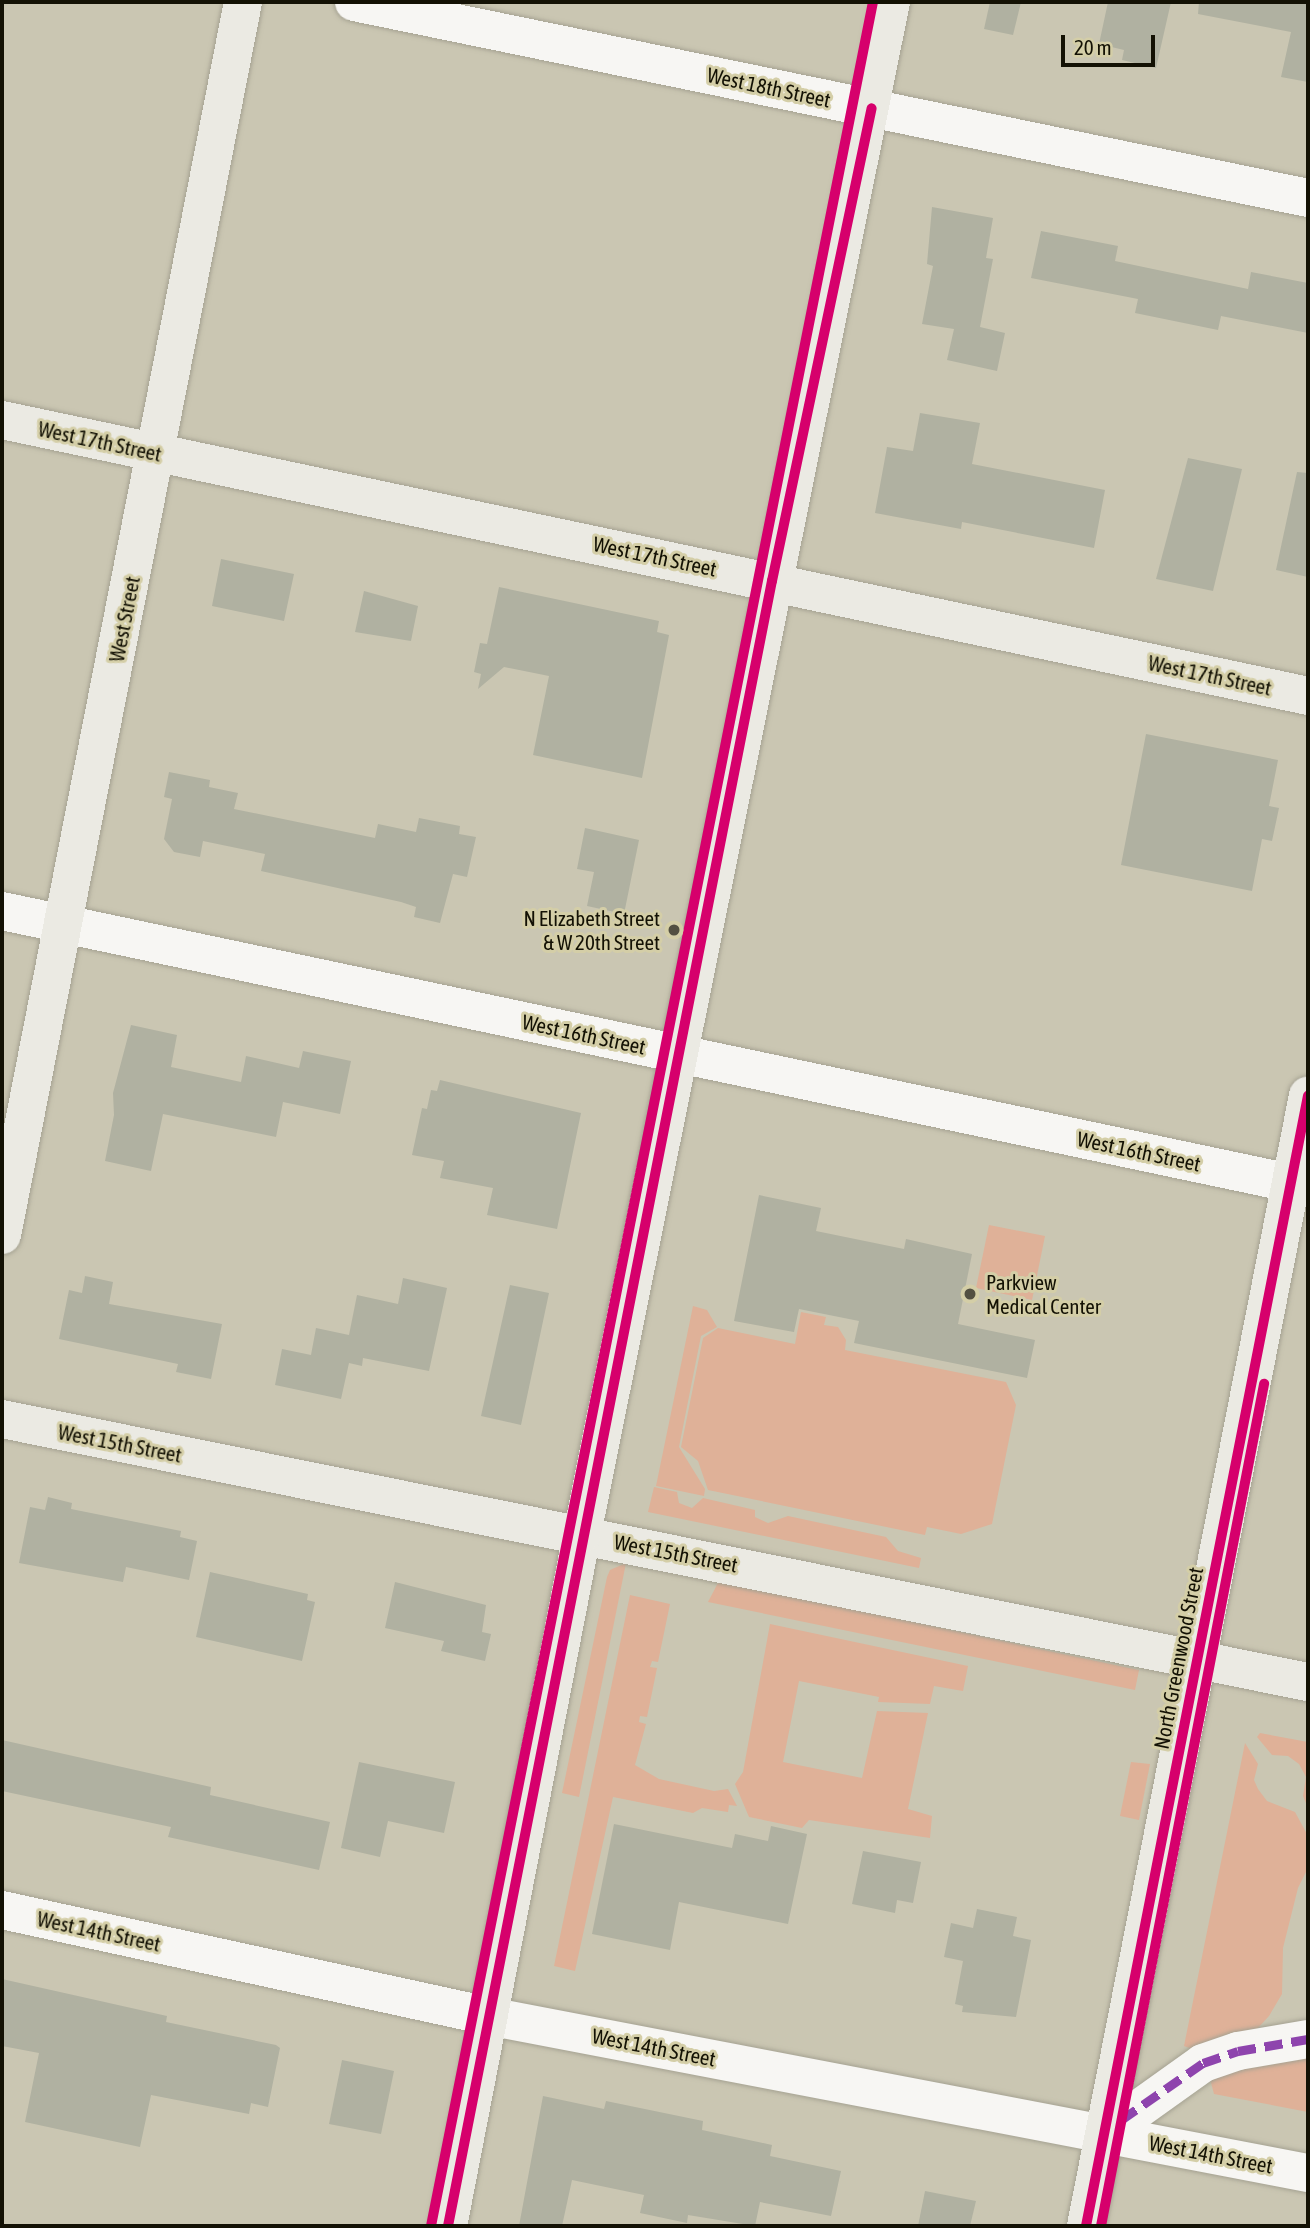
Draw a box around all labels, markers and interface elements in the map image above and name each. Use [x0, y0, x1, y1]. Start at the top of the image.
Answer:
scale bar [1065, 21, 1160, 65]
text: 20 m [1074, 35, 1112, 59]
street label: West 18th Street [705, 62, 833, 112]
street label: West 17th Street [36, 416, 164, 466]
street label: West 17th Street [591, 531, 719, 581]
street label: West Street [103, 574, 145, 664]
street label: West 17th Street [1146, 650, 1274, 700]
place label: N Elizabeth Street & W 20th Street [523, 905, 660, 955]
marker: N Elizabeth Street & W 20th Street [666, 922, 682, 938]
street label: West 16th Street [520, 1009, 648, 1059]
street label: West 16th Street [1075, 1126, 1203, 1176]
place label: Parkview Medical Center [986, 1269, 1101, 1319]
marker: Parkview Medical Center [960, 1284, 980, 1304]
street label: West 15th Street [56, 1419, 184, 1467]
street label: West 15th Street [612, 1529, 740, 1577]
street label: North Greenwood Street [1148, 1565, 1208, 1751]
street label: West 14th Street [35, 1906, 163, 1956]
street label: West 14th Street [590, 2023, 718, 2071]
street label: West 14th Street [1147, 2130, 1275, 2178]

